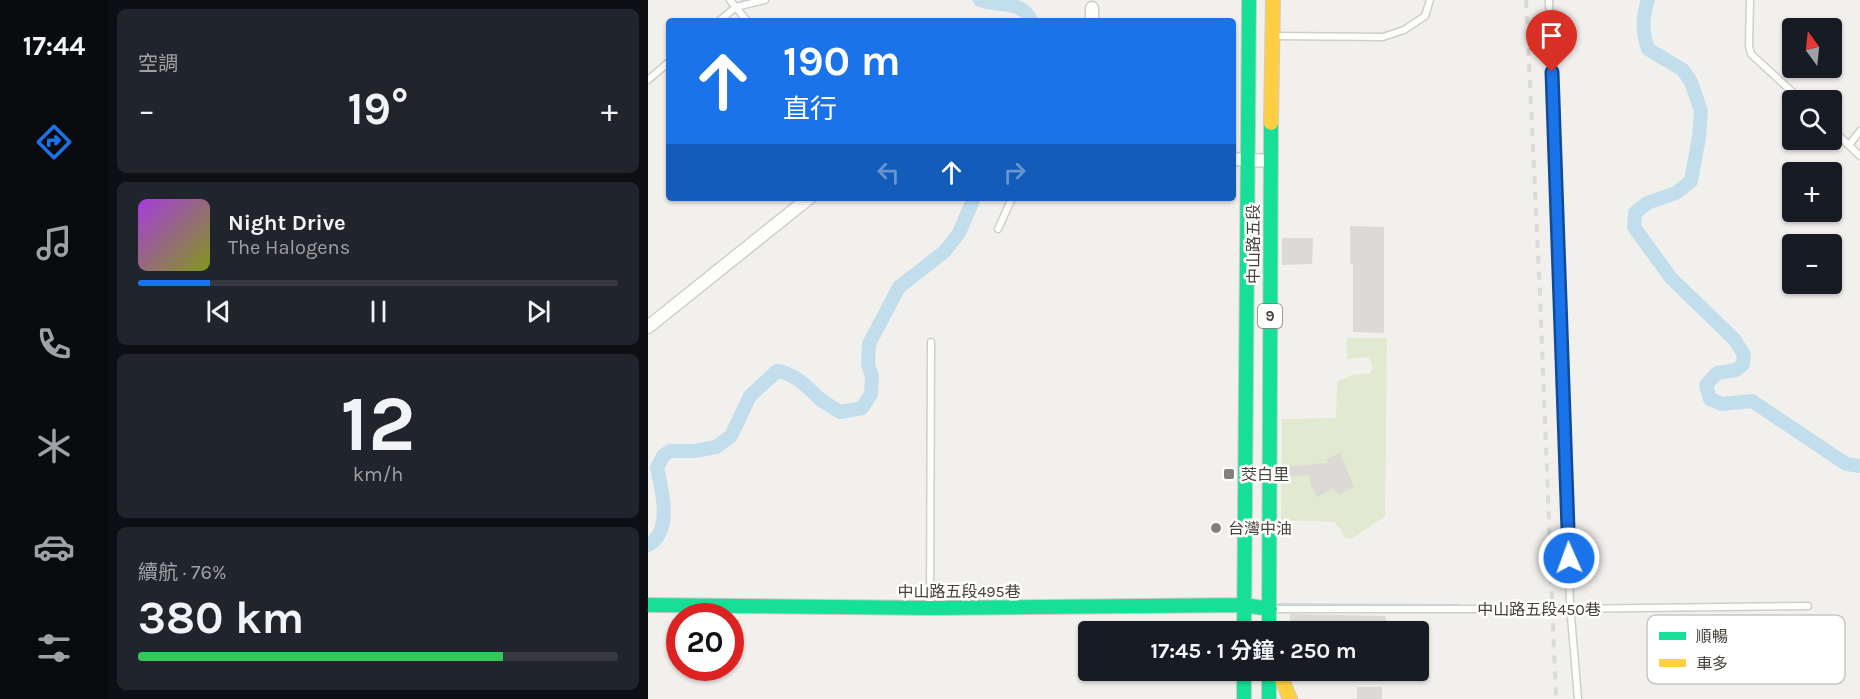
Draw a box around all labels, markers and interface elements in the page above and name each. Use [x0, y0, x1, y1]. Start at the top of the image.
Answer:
pin [1526, 10, 1577, 72]
north arrow [1782, 18, 1842, 78]
map controls [1782, 18, 1842, 294]
icon: arrive [1535, 19, 1568, 52]
text: 17:44 [23, 30, 85, 62]
text: 190 m [783, 36, 901, 86]
icon: ahead [684, 42, 762, 120]
text: 空調 [138, 52, 178, 75]
text: 19° [348, 83, 408, 135]
button: search [1782, 90, 1842, 150]
text: − [138, 91, 155, 129]
text: + [601, 91, 618, 129]
text: 直行 [783, 93, 837, 125]
icon: directions [33, 121, 75, 163]
icon: left [872, 156, 905, 189]
icon: ahead [935, 156, 968, 189]
icon: right [998, 156, 1031, 189]
button: + [1782, 162, 1842, 222]
street label: 中山路五段 [1244, 204, 1263, 284]
text: Night Drive [228, 210, 346, 236]
icon: music [33, 222, 75, 264]
button: − [1782, 234, 1842, 294]
text: The Halogens [228, 236, 350, 259]
icon: previous [202, 295, 235, 328]
icon: pause [362, 295, 395, 328]
icon: next [522, 295, 555, 328]
road number: 9 [1258, 304, 1282, 328]
icon: phone [33, 323, 75, 365]
text: 12 [341, 378, 416, 470]
icon: climate [33, 425, 75, 467]
text: km/h [353, 463, 403, 486]
place label: 茭白里 [1241, 465, 1289, 484]
marker: 茭白里 [1222, 467, 1236, 481]
place label: 台灣中油 [1228, 519, 1292, 538]
marker: 台灣中油 [1209, 521, 1223, 535]
icon: car [33, 526, 75, 568]
position arrow [1537, 526, 1601, 590]
text: 續航 · 76% [138, 561, 226, 584]
street label: 中山路五段495巷 [897, 582, 1021, 601]
text: 380 km [138, 592, 304, 644]
street label: 中山路五段450巷 [1477, 600, 1601, 619]
speed limit sign: 20 [666, 603, 744, 681]
legend [1647, 615, 1845, 684]
icon: filters [33, 627, 75, 669]
text: 順暢 [1696, 627, 1728, 646]
text: 17:45 · 1 分鐘 · 250 m [1150, 638, 1357, 664]
text: 車多 [1696, 654, 1728, 673]

